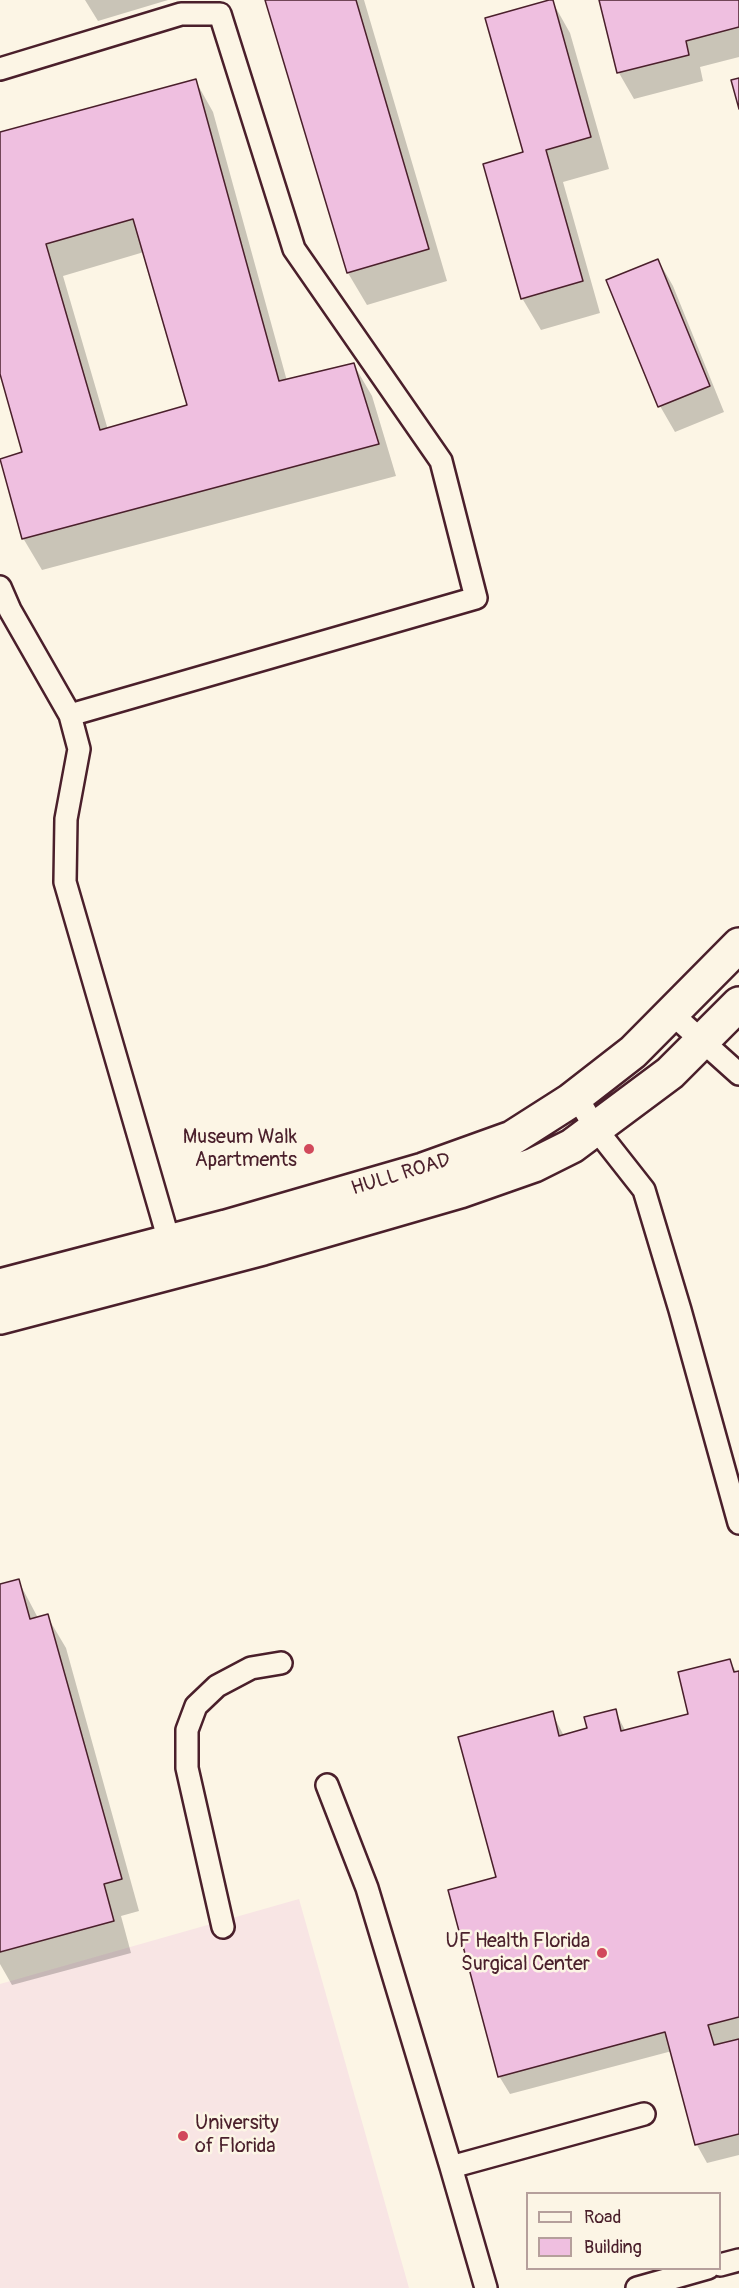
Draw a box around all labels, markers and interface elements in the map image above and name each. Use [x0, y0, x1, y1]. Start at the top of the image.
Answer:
place label: Museum Walk Apartments [183, 1126, 297, 1173]
marker: Museum Walk Apartments [302, 1142, 316, 1156]
street label: HULL ROAD [348, 1149, 454, 1201]
place label: UF Health Florida Surgical Center [445, 1930, 590, 1977]
marker: UF Health Florida Surgical Center [595, 1946, 609, 1960]
place label: University of Florida [195, 2112, 279, 2159]
marker: University of Florida [176, 2129, 190, 2143]
legend [526, 2192, 721, 2270]
text: Road [584, 2206, 621, 2229]
text: Building [584, 2236, 642, 2259]

